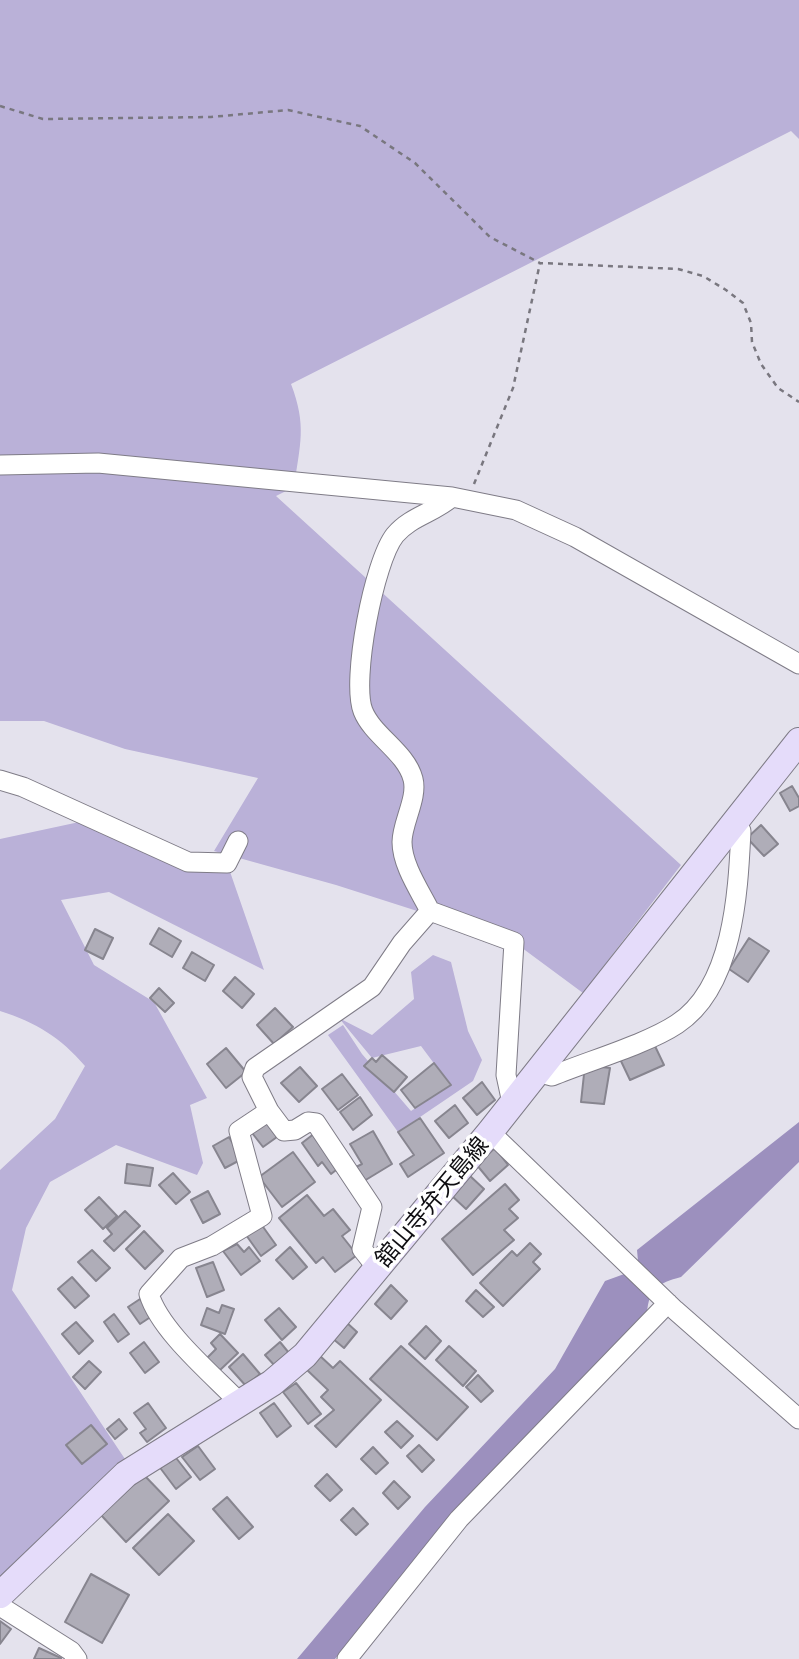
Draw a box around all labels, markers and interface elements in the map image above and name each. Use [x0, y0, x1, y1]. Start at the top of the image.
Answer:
street label: 舘山寺弁天島線 [370, 1131, 494, 1273]

